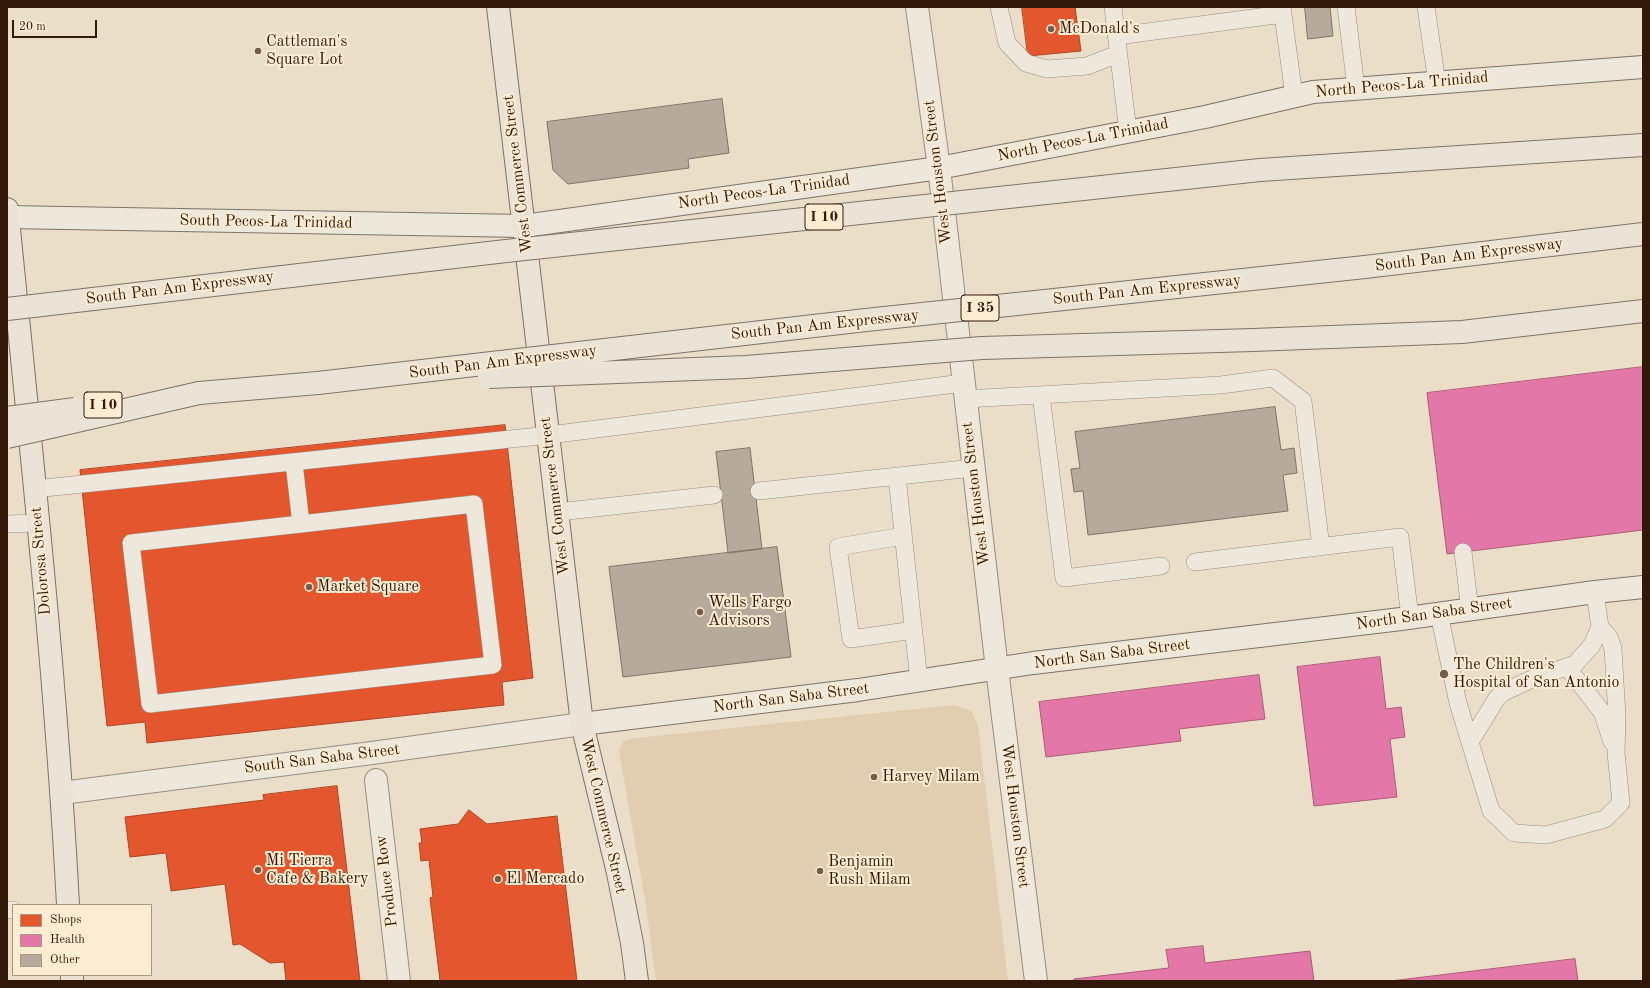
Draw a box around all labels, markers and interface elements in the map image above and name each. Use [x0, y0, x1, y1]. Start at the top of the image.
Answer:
scale bar [14, 12, 99, 38]
place label: McDonald's [1059, 19, 1140, 39]
text: 20 m [19, 21, 46, 33]
marker: McDonald's [1046, 24, 1056, 34]
place label: Cattleman's Square Lot [266, 32, 348, 70]
marker: Cattleman's Square Lot [253, 46, 263, 56]
street label: North Pecos-La Trinidad [1315, 68, 1489, 102]
street label: West Commerce Street [499, 94, 537, 254]
street label: West Houston Street [920, 99, 956, 245]
street label: North Pecos-La Trinidad [996, 114, 1170, 166]
street label: North Pecos-La Trinidad [677, 170, 851, 214]
road number: I 10 [805, 204, 843, 230]
street label: South Pecos-La Trinidad [179, 211, 353, 233]
street label: South Pan Am Expressway [1374, 234, 1564, 276]
street label: South Pan Am Expressway [85, 267, 275, 309]
street label: South Pan Am Expressway [1052, 271, 1242, 309]
road number: I 35 [961, 295, 999, 321]
street label: South Pan Am Expressway [730, 306, 920, 344]
street label: South Pan Am Expressway [408, 341, 598, 383]
road number: I 10 [84, 392, 122, 418]
street label: West Commerce Street [536, 416, 574, 576]
street label: West Houston Street [958, 421, 994, 567]
street label: Dolorosa Street [27, 506, 55, 616]
place label: Market Square [317, 577, 419, 597]
marker: Market Square [304, 582, 314, 592]
place label: Wells Fargo Advisors [708, 593, 792, 631]
street label: North San Saba Street [1355, 594, 1513, 634]
marker: Wells Fargo Advisors [695, 607, 705, 617]
street label: North San Saba Street [1033, 635, 1191, 673]
place label: The Children's Hospital of San Antonio [1453, 655, 1619, 693]
marker: The Children's Hospital of San Antonio [1438, 668, 1450, 680]
street label: North San Saba Street [712, 679, 870, 717]
street label: West Commerce Street [576, 736, 630, 896]
street label: South San Saba Street [243, 740, 401, 778]
street label: West Houston Street [997, 743, 1033, 889]
place label: Harvey Milam [882, 767, 980, 787]
marker: Harvey Milam [869, 772, 879, 782]
street label: Produce Row [372, 834, 402, 928]
place label: Mi Tierra Cafe & Bakery [266, 851, 368, 889]
place label: Benjamin Rush Milam [828, 852, 911, 890]
marker: Mi Tierra Cafe & Bakery [253, 865, 263, 875]
marker: Benjamin Rush Milam [815, 866, 825, 876]
place label: El Mercado [506, 869, 584, 889]
marker: El Mercado [493, 874, 503, 884]
legend [12, 904, 152, 976]
text: Shops [50, 914, 81, 926]
text: Health [50, 934, 85, 946]
text: Other [50, 954, 80, 966]

